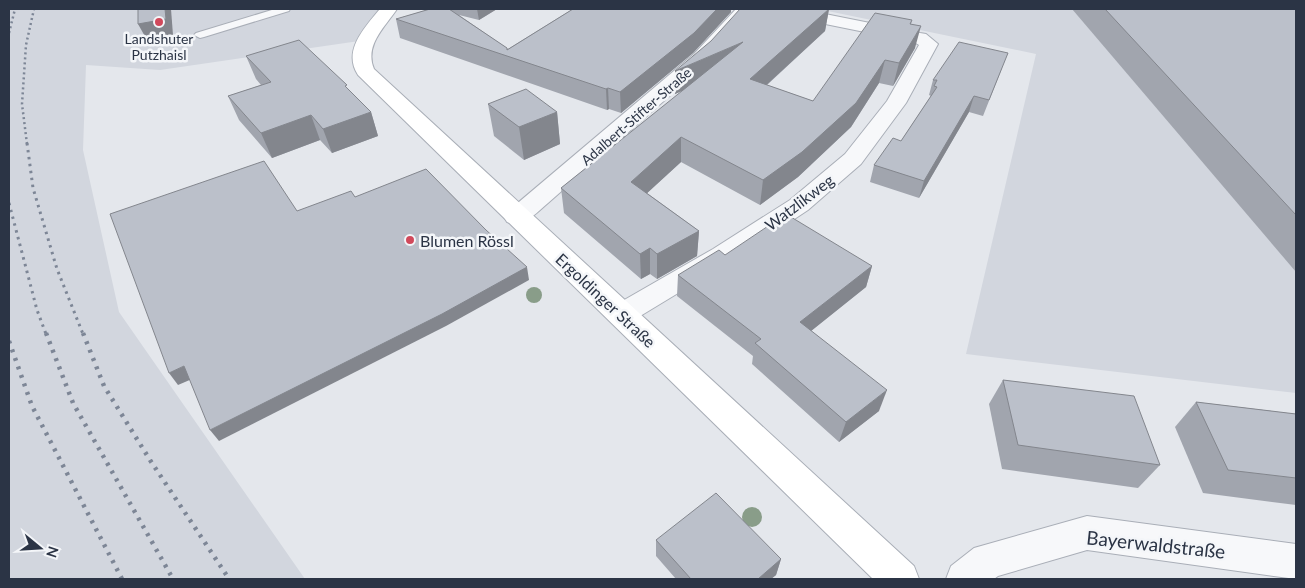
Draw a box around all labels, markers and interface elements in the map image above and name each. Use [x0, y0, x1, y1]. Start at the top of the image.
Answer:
marker: Landshuter Putzhaisl [153, 16, 165, 28]
place label: Landshuter Putzhaisl [125, 30, 193, 63]
street label: Adalbert-Stifter-Straße [577, 63, 695, 169]
street label: Watzlikweg [761, 170, 837, 234]
place label: Blumen Rössl [420, 231, 514, 250]
marker: Blumen Rössl [404, 234, 416, 246]
street label: Ergoldinger Straße [552, 249, 660, 351]
north arrow [15, 523, 65, 573]
street label: Bayerwaldstraße [1085, 525, 1227, 563]
text: N [43, 544, 63, 560]

